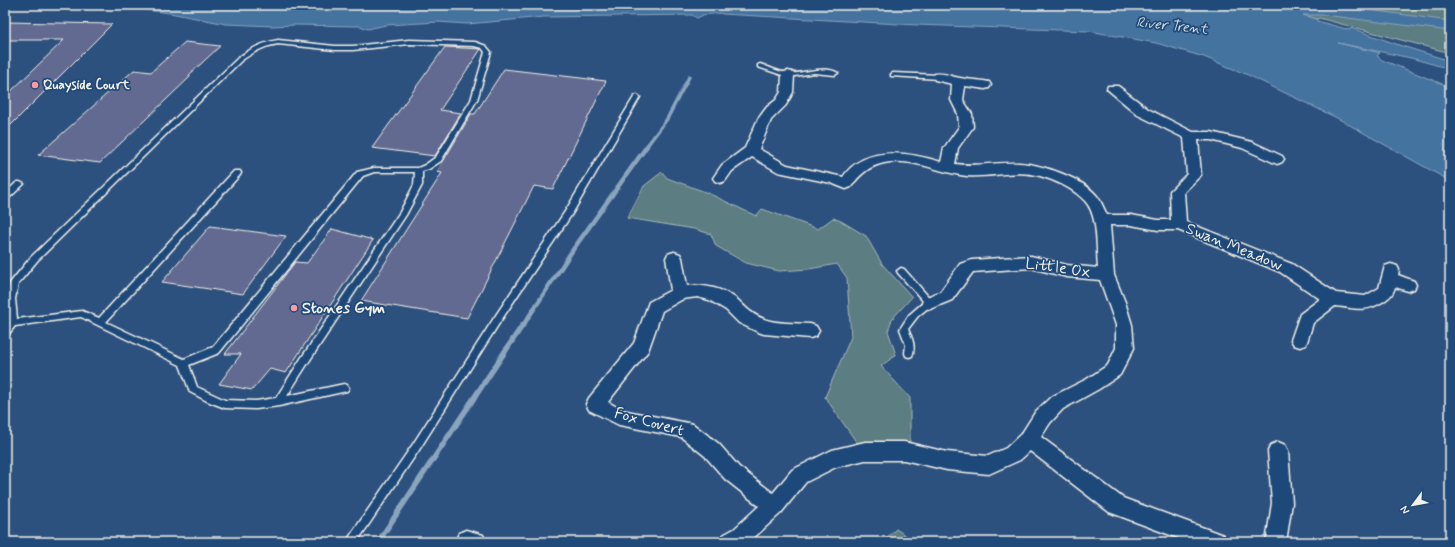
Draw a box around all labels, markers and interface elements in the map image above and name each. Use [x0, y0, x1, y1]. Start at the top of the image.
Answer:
water label: River Trent [1135, 13, 1209, 39]
place label: Quayside Court [43, 77, 130, 94]
marker: Quayside Court [30, 80, 40, 90]
street label: Swan Meadow [1182, 218, 1286, 276]
street label: Little Ox [1024, 253, 1092, 283]
place label: Stones Gym [302, 298, 385, 319]
marker: Stones Gym [289, 303, 299, 313]
street label: Fox Covert [612, 403, 686, 441]
north arrow [1393, 485, 1433, 525]
text: N [1397, 503, 1413, 517]

